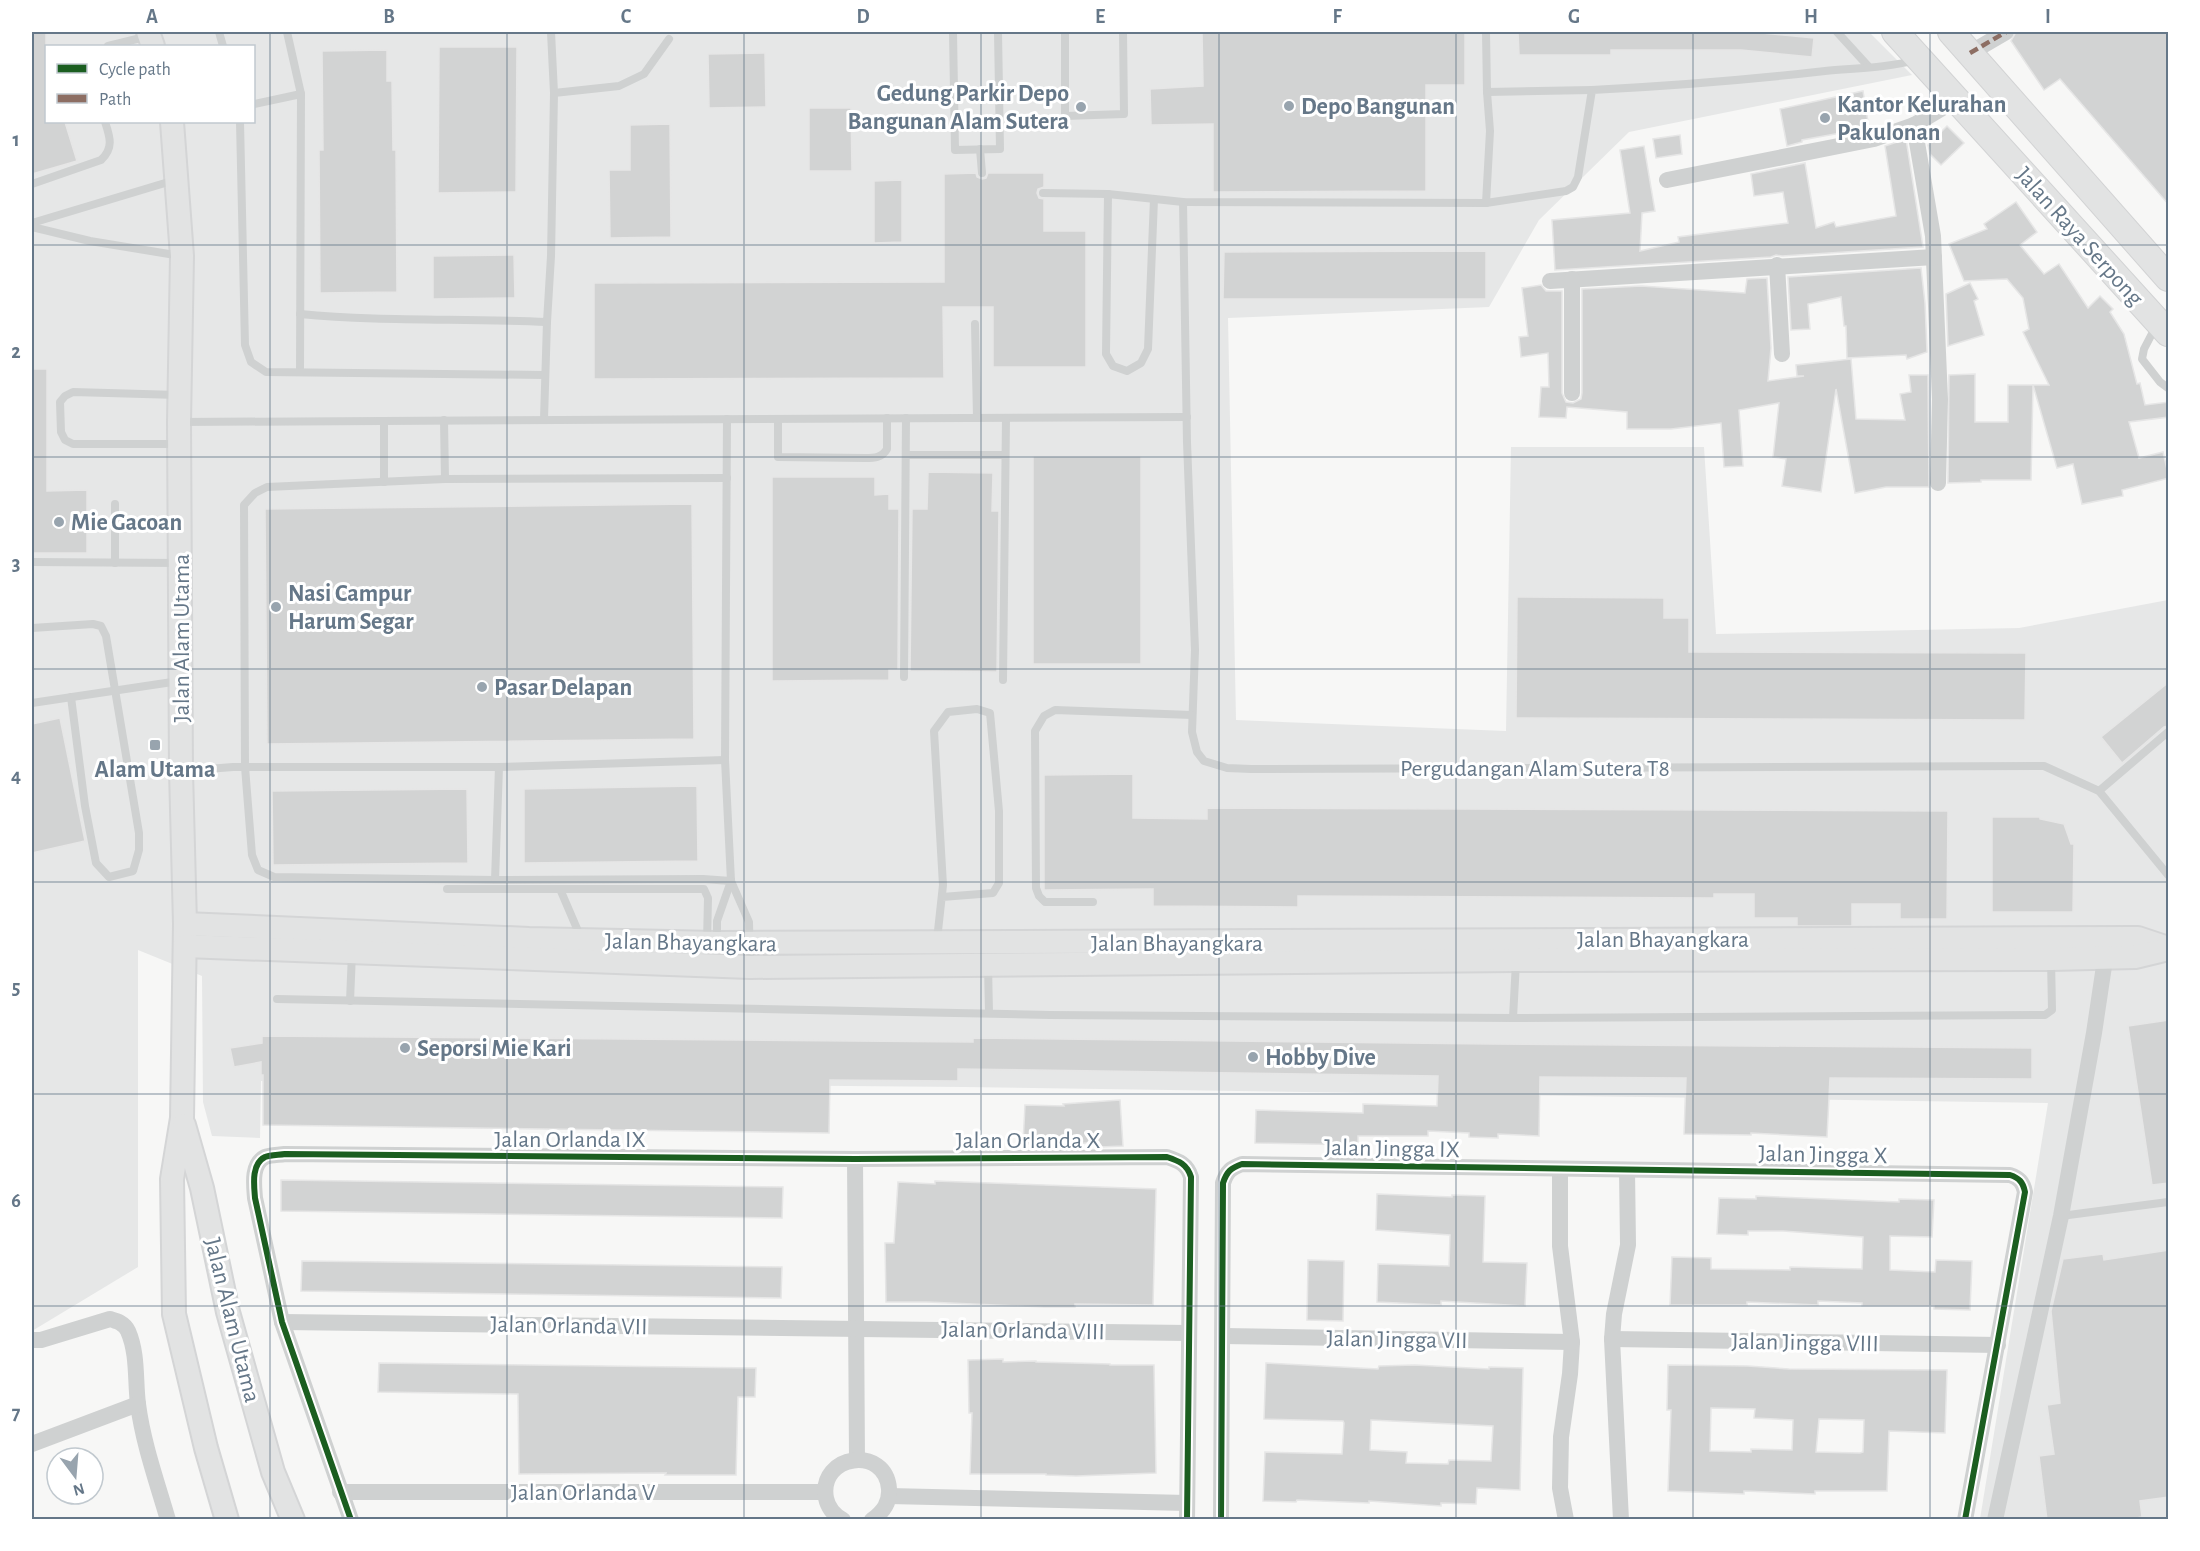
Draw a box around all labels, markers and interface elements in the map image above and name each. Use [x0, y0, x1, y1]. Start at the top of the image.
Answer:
text: A [146, 7, 158, 27]
text: B [383, 7, 395, 27]
text: C [621, 7, 632, 27]
text: D [856, 7, 870, 27]
text: E [1095, 7, 1105, 27]
text: F [1332, 7, 1342, 27]
text: G [1568, 7, 1580, 27]
text: H [1804, 7, 1818, 27]
text: I [2045, 7, 2051, 27]
legend [45, 45, 255, 123]
text: Cycle path [99, 61, 171, 79]
place label: Gedung Parkir Depo Bangunan Alam Sutera [847, 82, 1069, 134]
text: Path [99, 91, 131, 109]
place label: Kantor Kelurahan Pakulonan [1837, 93, 2006, 145]
place label: Depo Bangunan [1301, 95, 1455, 119]
marker: Depo Bangunan [1282, 99, 1296, 113]
marker: Gedung Parkir Depo Bangunan Alam Sutera [1074, 100, 1088, 114]
marker: Kantor Kelurahan Pakulonan [1818, 111, 1832, 125]
text: 1 [12, 130, 20, 150]
street label: Jalan Raya Serpong [2011, 163, 2148, 311]
text: 2 [11, 342, 21, 362]
place label: Mie Gacoan [71, 511, 182, 535]
marker: Mie Gacoan [52, 515, 66, 529]
text: 3 [12, 554, 20, 574]
street label: Jalan Alam Utama [170, 554, 194, 722]
place label: Nasi Campur Harum Segar [288, 582, 414, 634]
marker: Nasi Campur Harum Segar [269, 600, 283, 614]
place label: Pasar Delapan [494, 676, 632, 700]
marker: Pasar Delapan [475, 680, 489, 694]
marker: Alam Utama [148, 738, 162, 752]
street label: Pergudangan Alam Sutera T8 [1400, 757, 1670, 781]
place label: Alam Utama [94, 758, 216, 782]
text: 4 [11, 766, 21, 786]
street label: Jalan Bhayangkara [1577, 928, 1749, 952]
street label: Jalan Bhayangkara [605, 930, 777, 956]
street label: Jalan Bhayangkara [1091, 932, 1263, 956]
text: 5 [12, 978, 20, 998]
place label: Seporsi Mie Kari [417, 1037, 572, 1061]
marker: Seporsi Mie Kari [398, 1041, 412, 1055]
place label: Hobby Dive [1265, 1046, 1376, 1070]
marker: Hobby Dive [1246, 1050, 1260, 1064]
street label: Jalan Orlanda IX [494, 1128, 646, 1152]
street label: Jalan Orlanda X [955, 1129, 1101, 1153]
street label: Jalan Jingga IX [1324, 1136, 1460, 1162]
street label: Jalan Jingga X [1758, 1142, 1888, 1168]
text: 6 [11, 1191, 21, 1211]
street label: Jalan Alam Utama [200, 1235, 264, 1405]
street label: Jalan Orlanda VII [490, 1313, 648, 1339]
street label: Jalan Orlanda VIII [941, 1318, 1105, 1344]
street label: Jalan Jingga VII [1326, 1327, 1468, 1353]
street label: Jalan Jingga VIII [1731, 1330, 1879, 1356]
text: 7 [12, 1403, 21, 1423]
north arrow [45, 1446, 105, 1506]
text: N [71, 1480, 86, 1499]
street label: Jalan Orlanda V [511, 1481, 656, 1505]

